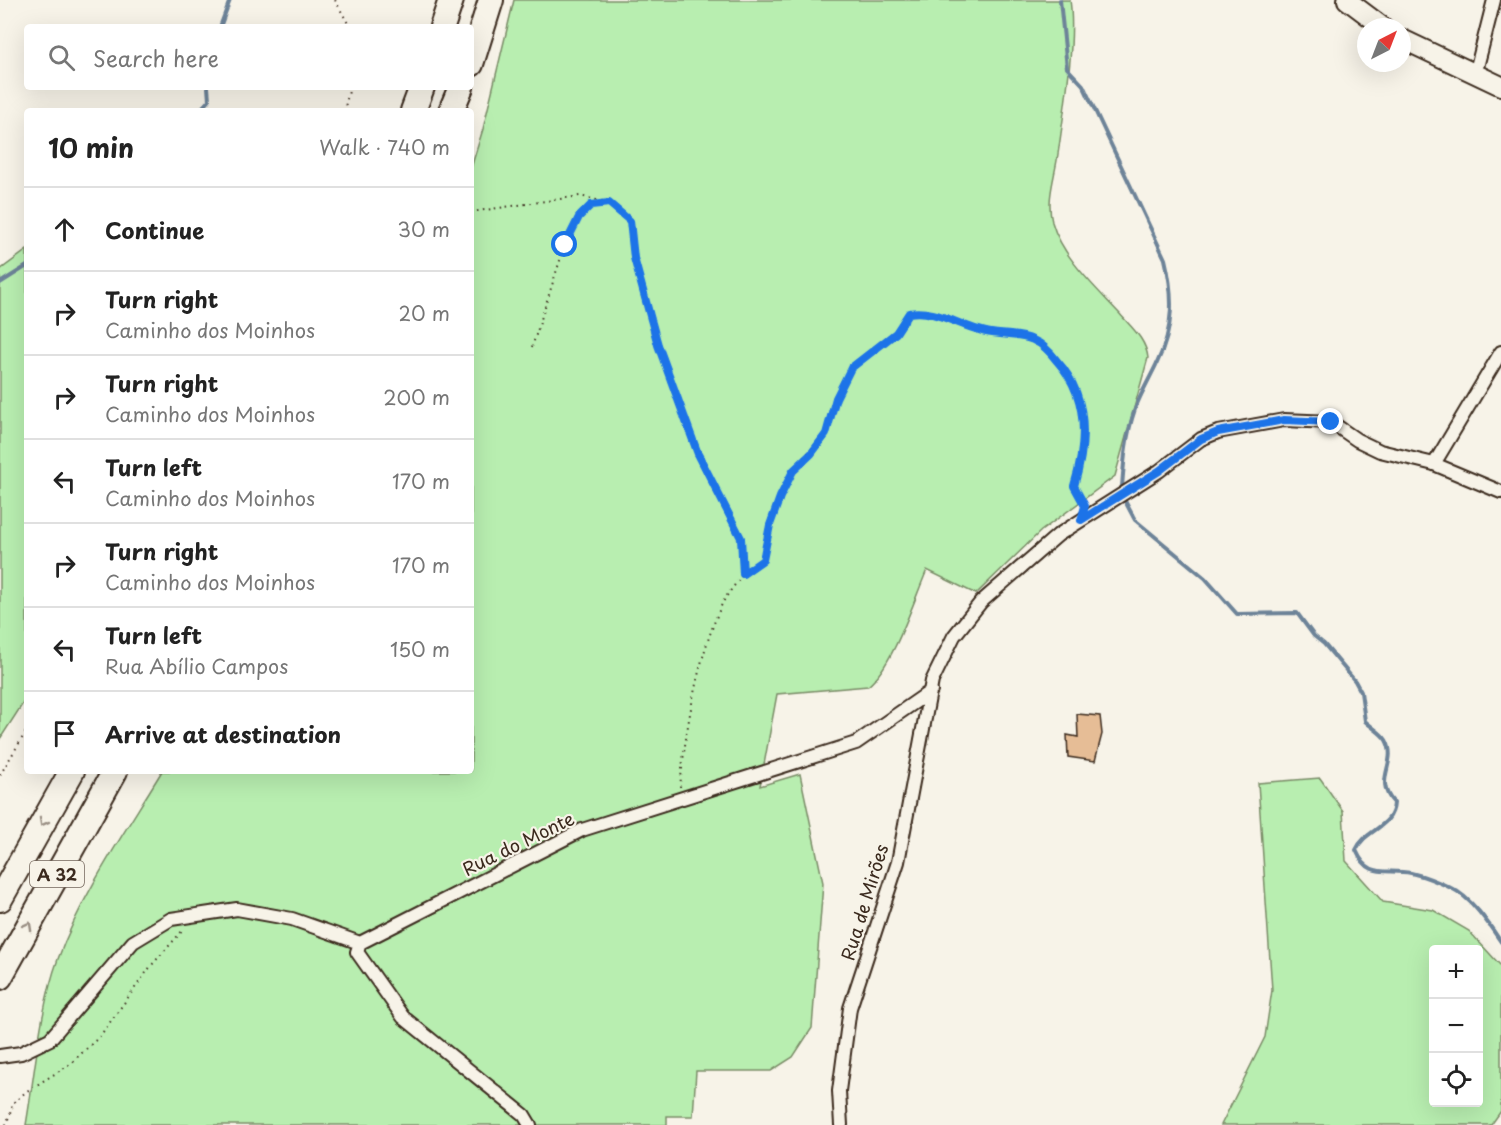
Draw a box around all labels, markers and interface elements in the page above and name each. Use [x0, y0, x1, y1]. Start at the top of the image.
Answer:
north arrow [1357, 18, 1411, 72]
search box [24, 24, 474, 90]
icon: search [45, 41, 78, 74]
text: Search here [93, 41, 219, 74]
text: 10 min [48, 128, 134, 167]
text: Walk · 740 m [319, 132, 450, 162]
icon: ahead [48, 213, 81, 246]
text: Continue [105, 213, 204, 246]
text: 30 m [397, 214, 450, 244]
route start [551, 231, 577, 257]
text: Turn right [105, 282, 218, 315]
icon: right [48, 297, 81, 330]
text: 20 m [398, 298, 450, 328]
text: Caminho dos Moinhos [105, 315, 315, 345]
text: Turn right [105, 366, 218, 399]
icon: right [48, 381, 81, 414]
text: 200 m [383, 382, 450, 412]
text: Caminho dos Moinhos [105, 399, 315, 429]
route end [1317, 408, 1343, 434]
text: Turn left [105, 450, 202, 483]
icon: left [48, 465, 81, 498]
text: 170 m [392, 466, 450, 496]
text: Caminho dos Moinhos [105, 483, 315, 513]
text: Turn right [105, 534, 218, 567]
icon: right [48, 549, 81, 582]
text: 170 m [392, 550, 450, 580]
text: Caminho dos Moinhos [105, 567, 315, 597]
text: Turn left [105, 618, 202, 651]
icon: left [48, 633, 81, 666]
text: 150 m [390, 634, 450, 664]
text: Rua Abílio Campos [105, 651, 288, 681]
icon: arrive [48, 717, 81, 750]
text: Arrive at destination [105, 717, 341, 750]
street label: Rua do Monte [457, 804, 579, 882]
one-way arrow [39, 816, 50, 826]
street label: Rua de Mirões [833, 840, 895, 964]
road number: A 32 [30, 861, 84, 887]
one-way arrow [21, 922, 33, 932]
map controls [1429, 945, 1483, 1107]
button: + [1429, 945, 1483, 999]
button: − [1429, 999, 1483, 1053]
button: locate [1429, 1053, 1483, 1107]

